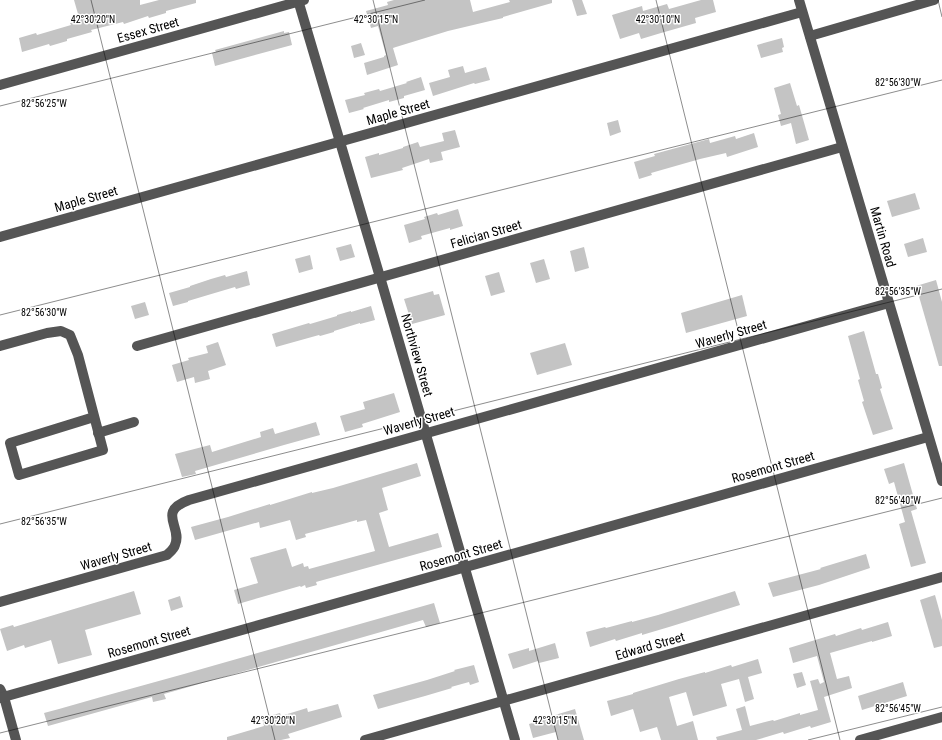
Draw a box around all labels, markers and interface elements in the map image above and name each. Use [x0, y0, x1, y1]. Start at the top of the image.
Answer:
text: 42°30'20"N [71, 14, 115, 25]
street label: Essex Street [115, 14, 181, 46]
text: 42°30'15"N [354, 14, 398, 25]
text: 42°30'10"N [636, 14, 680, 25]
text: 82°56'30"W [875, 77, 921, 88]
street label: Maple Street [365, 96, 431, 128]
text: 82°56'25"W [21, 98, 67, 109]
street label: Maple Street [53, 183, 119, 215]
street label: Martin Road [867, 205, 899, 269]
street label: Felician Street [449, 217, 523, 251]
text: 82°56'35"W [875, 286, 921, 297]
text: 82°56'30"W [21, 307, 67, 318]
street label: Northview Street [398, 312, 436, 398]
street label: Waverly Street [694, 317, 768, 351]
street label: Waverly Street [382, 404, 456, 438]
street label: Rosemont Street [730, 448, 816, 486]
text: 82°56'40"W [875, 495, 921, 506]
text: 82°56'35"W [21, 516, 67, 527]
street label: Rosemont Street [418, 536, 504, 574]
street label: Waverly Street [79, 539, 153, 573]
street label: Rosemont Street [106, 623, 192, 661]
street label: Edward Street [614, 629, 686, 663]
text: 82°56'45"W [875, 703, 921, 714]
text: 42°30'20"N [251, 715, 295, 726]
text: 42°30'15"N [533, 715, 577, 726]

